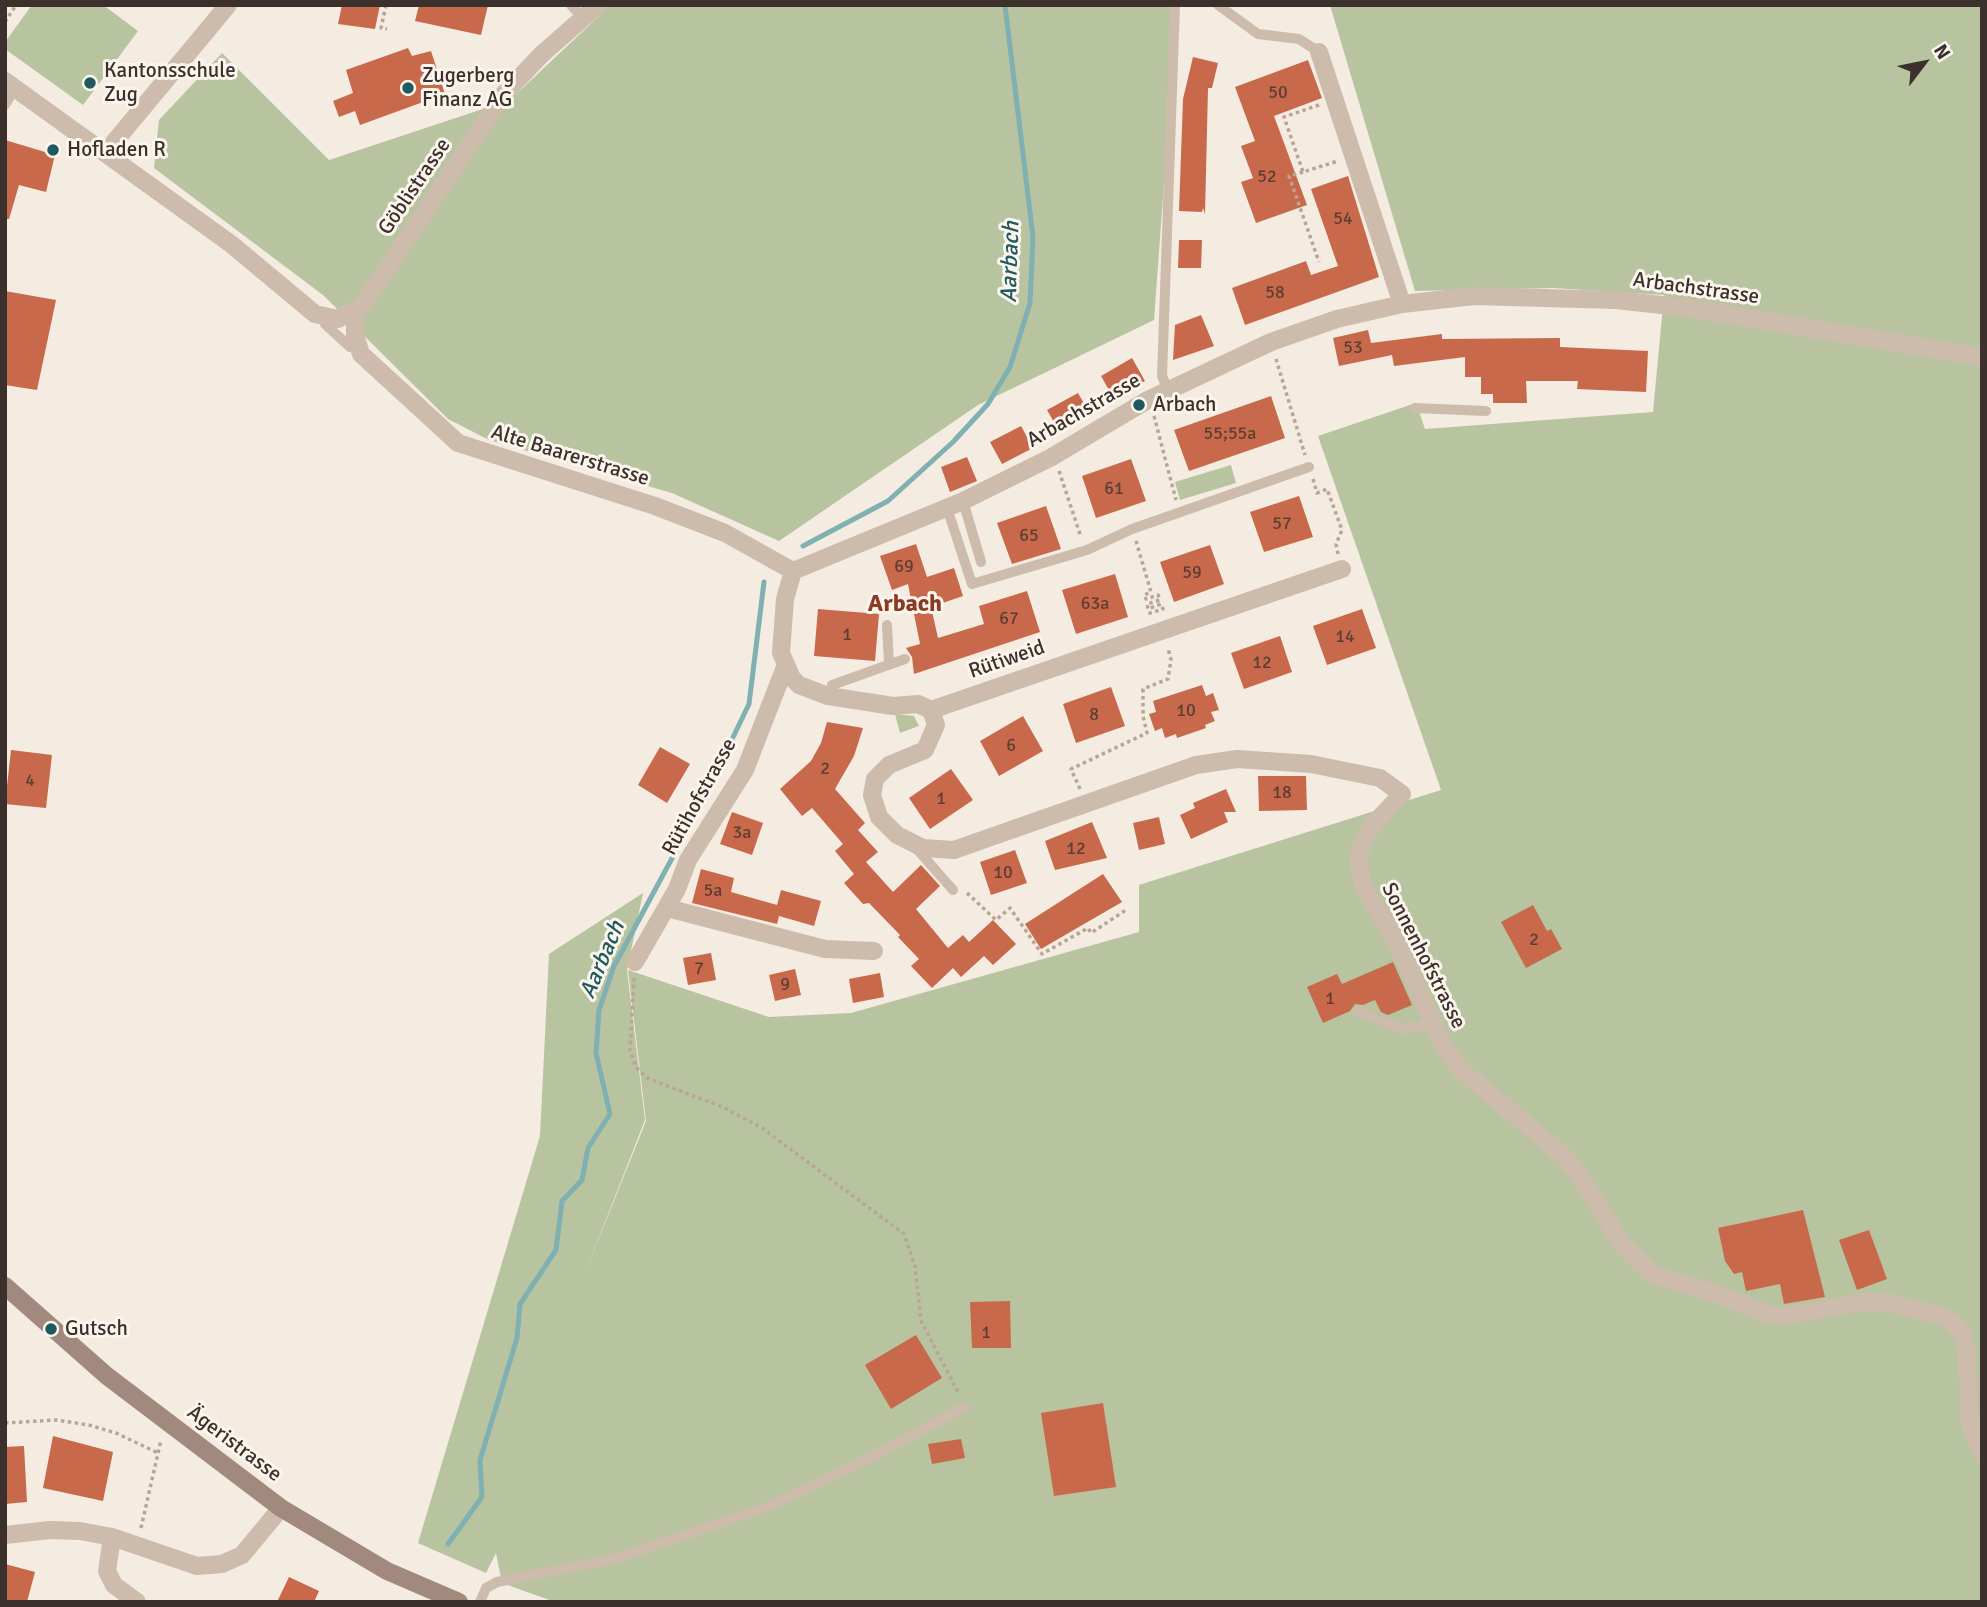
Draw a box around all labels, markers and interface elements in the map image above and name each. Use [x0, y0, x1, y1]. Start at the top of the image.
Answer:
north arrow [1889, 28, 1959, 98]
text: N [1928, 40, 1955, 64]
place label: Kantonsschule Zug [104, 58, 236, 108]
place label: Zugerberg Finanz AG [422, 63, 514, 113]
marker: Kantonsschule Zug [82, 75, 98, 91]
marker: Zugerberg Finanz AG [400, 80, 416, 96]
house number: 50 [1268, 82, 1288, 104]
street label: Göblistrasse [374, 134, 456, 240]
place label: Hofladen R [67, 137, 166, 163]
marker: Hofladen R [45, 142, 61, 158]
house number: 52 [1257, 166, 1277, 188]
house number: 54 [1333, 208, 1353, 230]
water label: Aarbach [996, 221, 1026, 303]
street label: Arbachstrasse [1631, 268, 1761, 310]
house number: 58 [1265, 282, 1285, 304]
house number: 53 [1343, 337, 1363, 359]
street label: Arbachstrasse [1023, 368, 1145, 454]
place label: Arbach [1153, 392, 1217, 418]
marker: Arbach [1131, 397, 1147, 413]
street label: Alte Baarerstrasse [488, 420, 652, 492]
house number: 55;55a [1204, 423, 1256, 445]
house number: 61 [1104, 478, 1124, 500]
house number: 57 [1272, 513, 1292, 535]
house number: 65 [1019, 525, 1039, 547]
house number: 69 [894, 556, 914, 578]
house number: 59 [1182, 562, 1202, 584]
district label: Arbach [868, 591, 942, 619]
house number: 63a [1081, 593, 1109, 615]
house number: 67 [999, 608, 1019, 630]
house number: 1 [842, 624, 852, 646]
house number: 14 [1335, 626, 1355, 648]
street label: Rütiweid [966, 635, 1048, 685]
house number: 12 [1252, 652, 1272, 674]
house number: 10 [1176, 700, 1196, 722]
house number: 8 [1089, 704, 1099, 726]
street label: Rütihofstrasse [658, 734, 742, 860]
house number: 6 [1006, 735, 1016, 757]
house number: 2 [820, 758, 830, 780]
house number: 4 [25, 770, 35, 792]
house number: 18 [1272, 782, 1292, 804]
house number: 1 [936, 788, 946, 810]
house number: 3a [733, 822, 751, 844]
house number: 12 [1066, 838, 1086, 860]
house number: 10 [993, 862, 1013, 884]
street label: Sonnenhofstrasse [1375, 879, 1471, 1033]
house number: 5a [704, 880, 722, 902]
water label: Aarbach [574, 917, 632, 1003]
house number: 2 [1529, 929, 1539, 951]
house number: 7 [694, 958, 704, 980]
house number: 9 [780, 974, 790, 996]
house number: 1 [1325, 988, 1335, 1010]
place label: Gutsch [65, 1316, 128, 1342]
marker: Gutsch [43, 1321, 59, 1337]
house number: 1 [981, 1322, 991, 1344]
street label: Ägeristrasse [182, 1400, 286, 1488]

